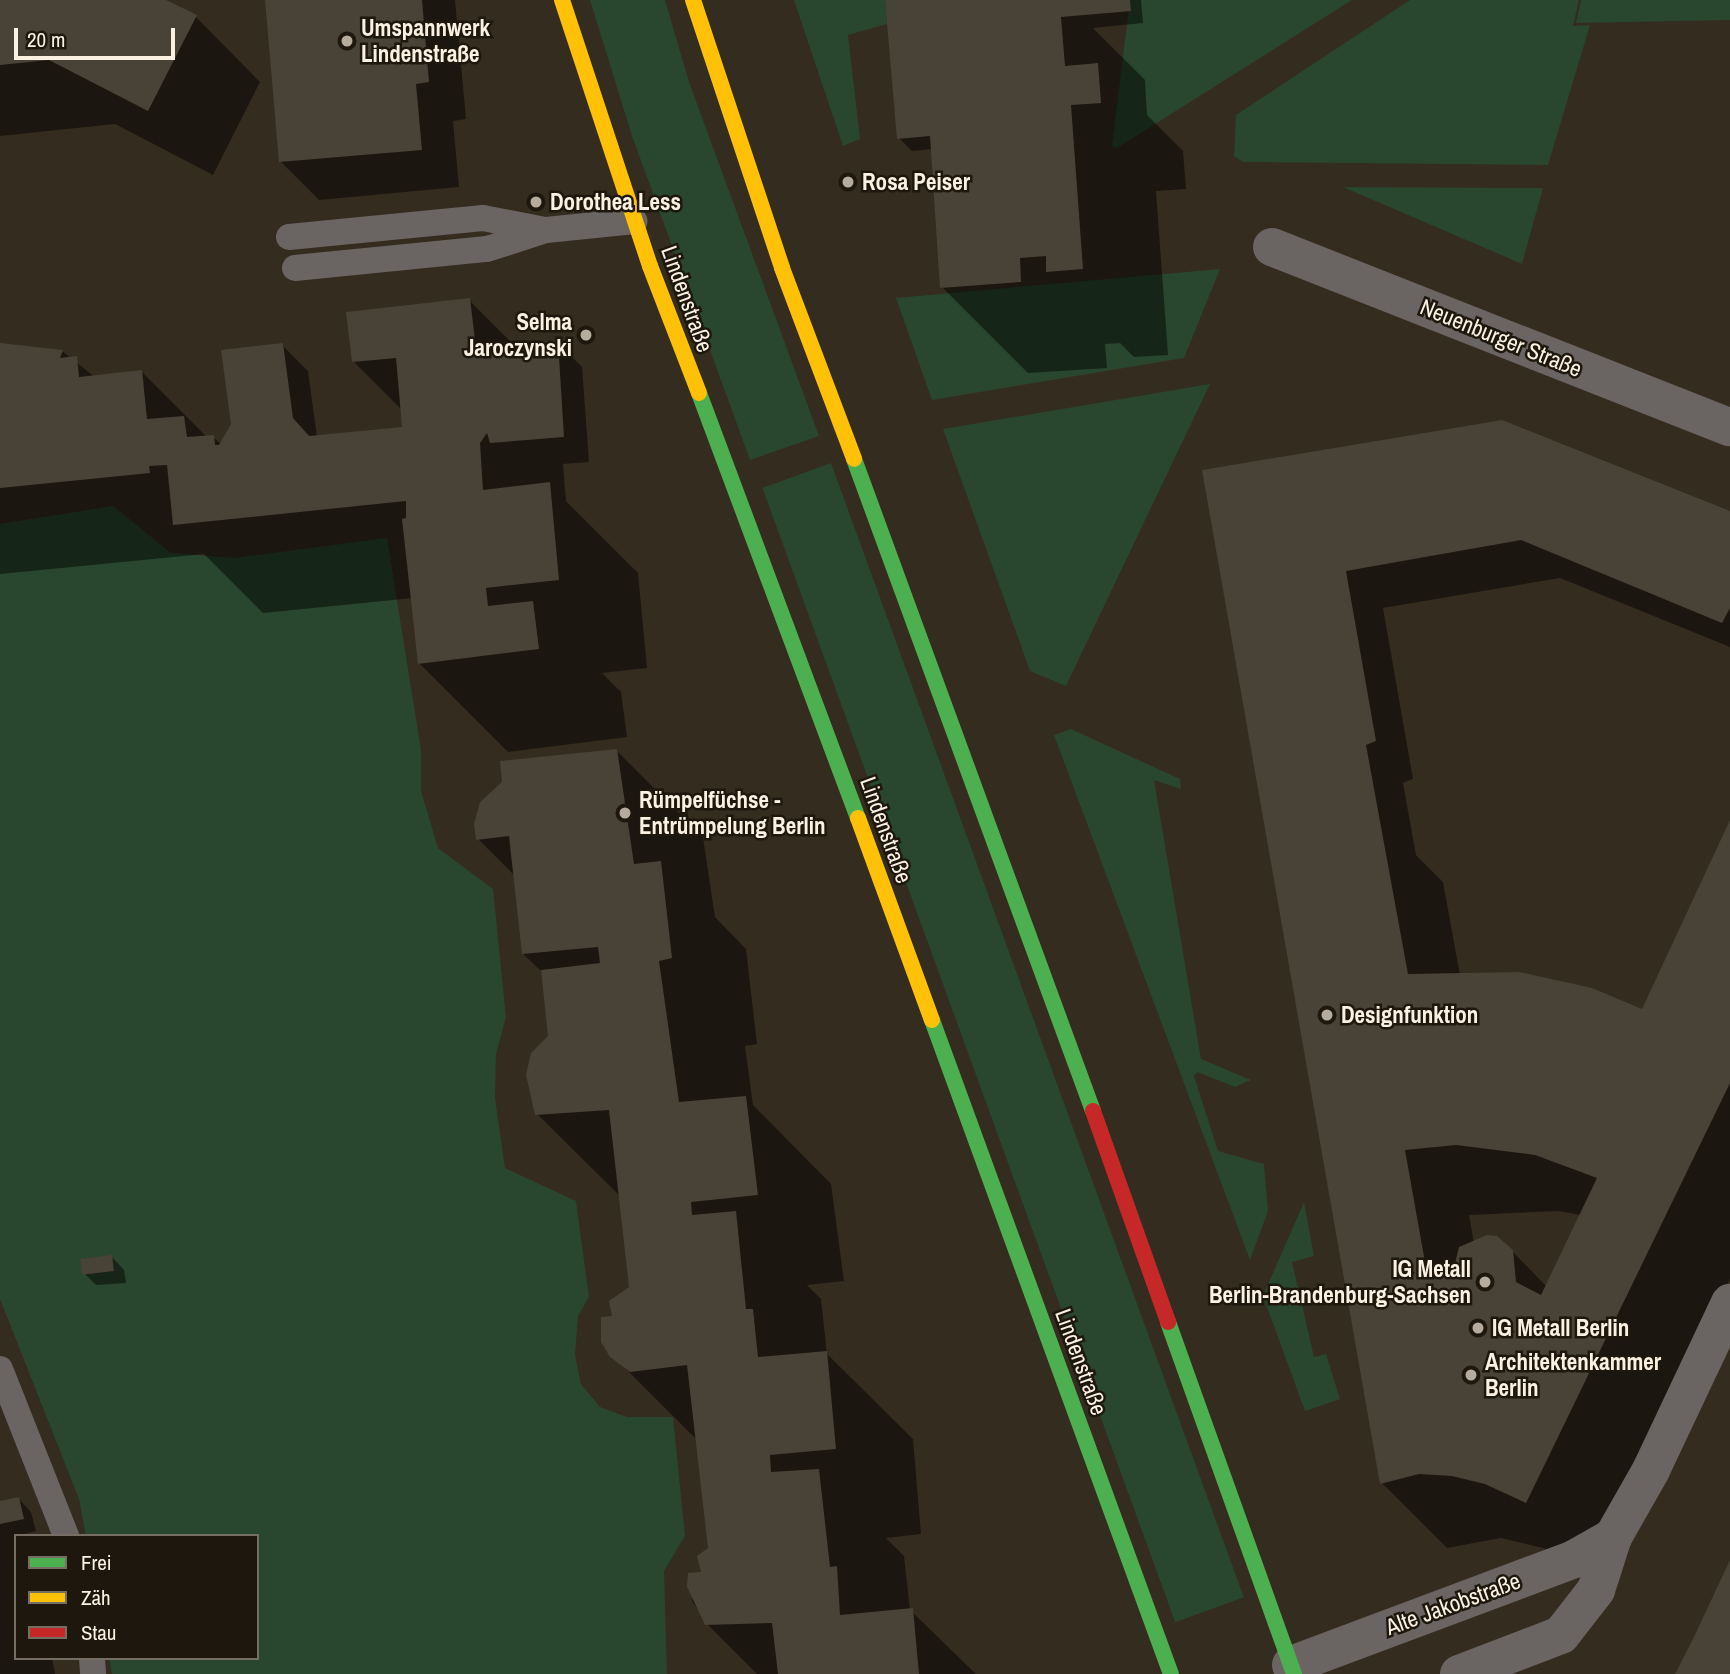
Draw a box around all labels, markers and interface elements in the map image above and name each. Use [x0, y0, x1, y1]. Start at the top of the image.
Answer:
scale bar [18, 14, 178, 58]
place label: Umspannwerk Lindenstraße [361, 14, 490, 68]
text: 20 m [27, 25, 65, 54]
marker: Umspannwerk Lindenstraße [339, 33, 355, 49]
place label: Rosa Peiser [862, 168, 970, 196]
marker: Rosa Peiser [840, 174, 856, 190]
place label: Dorothea Less [550, 188, 681, 216]
marker: Dorothea Less [528, 194, 544, 210]
street label: Lindenstraße [655, 242, 719, 356]
street label: Neuenburger Straße [1416, 293, 1586, 383]
place label: Selma Jaroczynski [464, 308, 572, 362]
marker: Selma Jaroczynski [578, 327, 594, 343]
street label: Lindenstraße [854, 773, 918, 887]
place label: Rümpelfüchse - Entrümpelung Berlin [639, 786, 826, 840]
marker: Rümpelfüchse - Entrümpelung Berlin [617, 805, 633, 821]
place label: Designfunktion [1341, 1001, 1478, 1029]
marker: Designfunktion [1319, 1007, 1335, 1023]
place label: IG Metall Berlin-Brandenburg-Sachsen [1209, 1255, 1471, 1309]
marker: IG Metall Berlin-Brandenburg-Sachsen [1477, 1274, 1493, 1290]
street label: Lindenstraße [1049, 1305, 1113, 1419]
place label: IG Metall Berlin [1492, 1314, 1629, 1342]
marker: IG Metall Berlin [1470, 1320, 1486, 1336]
place label: Architektenkammer Berlin [1485, 1348, 1661, 1402]
marker: Architektenkammer Berlin [1463, 1367, 1479, 1383]
legend [14, 1534, 259, 1660]
text: Frei [81, 1548, 112, 1577]
street label: Alte Jakobstraße [1382, 1567, 1524, 1641]
text: Zäh [81, 1583, 111, 1612]
text: Stau [81, 1618, 116, 1647]

